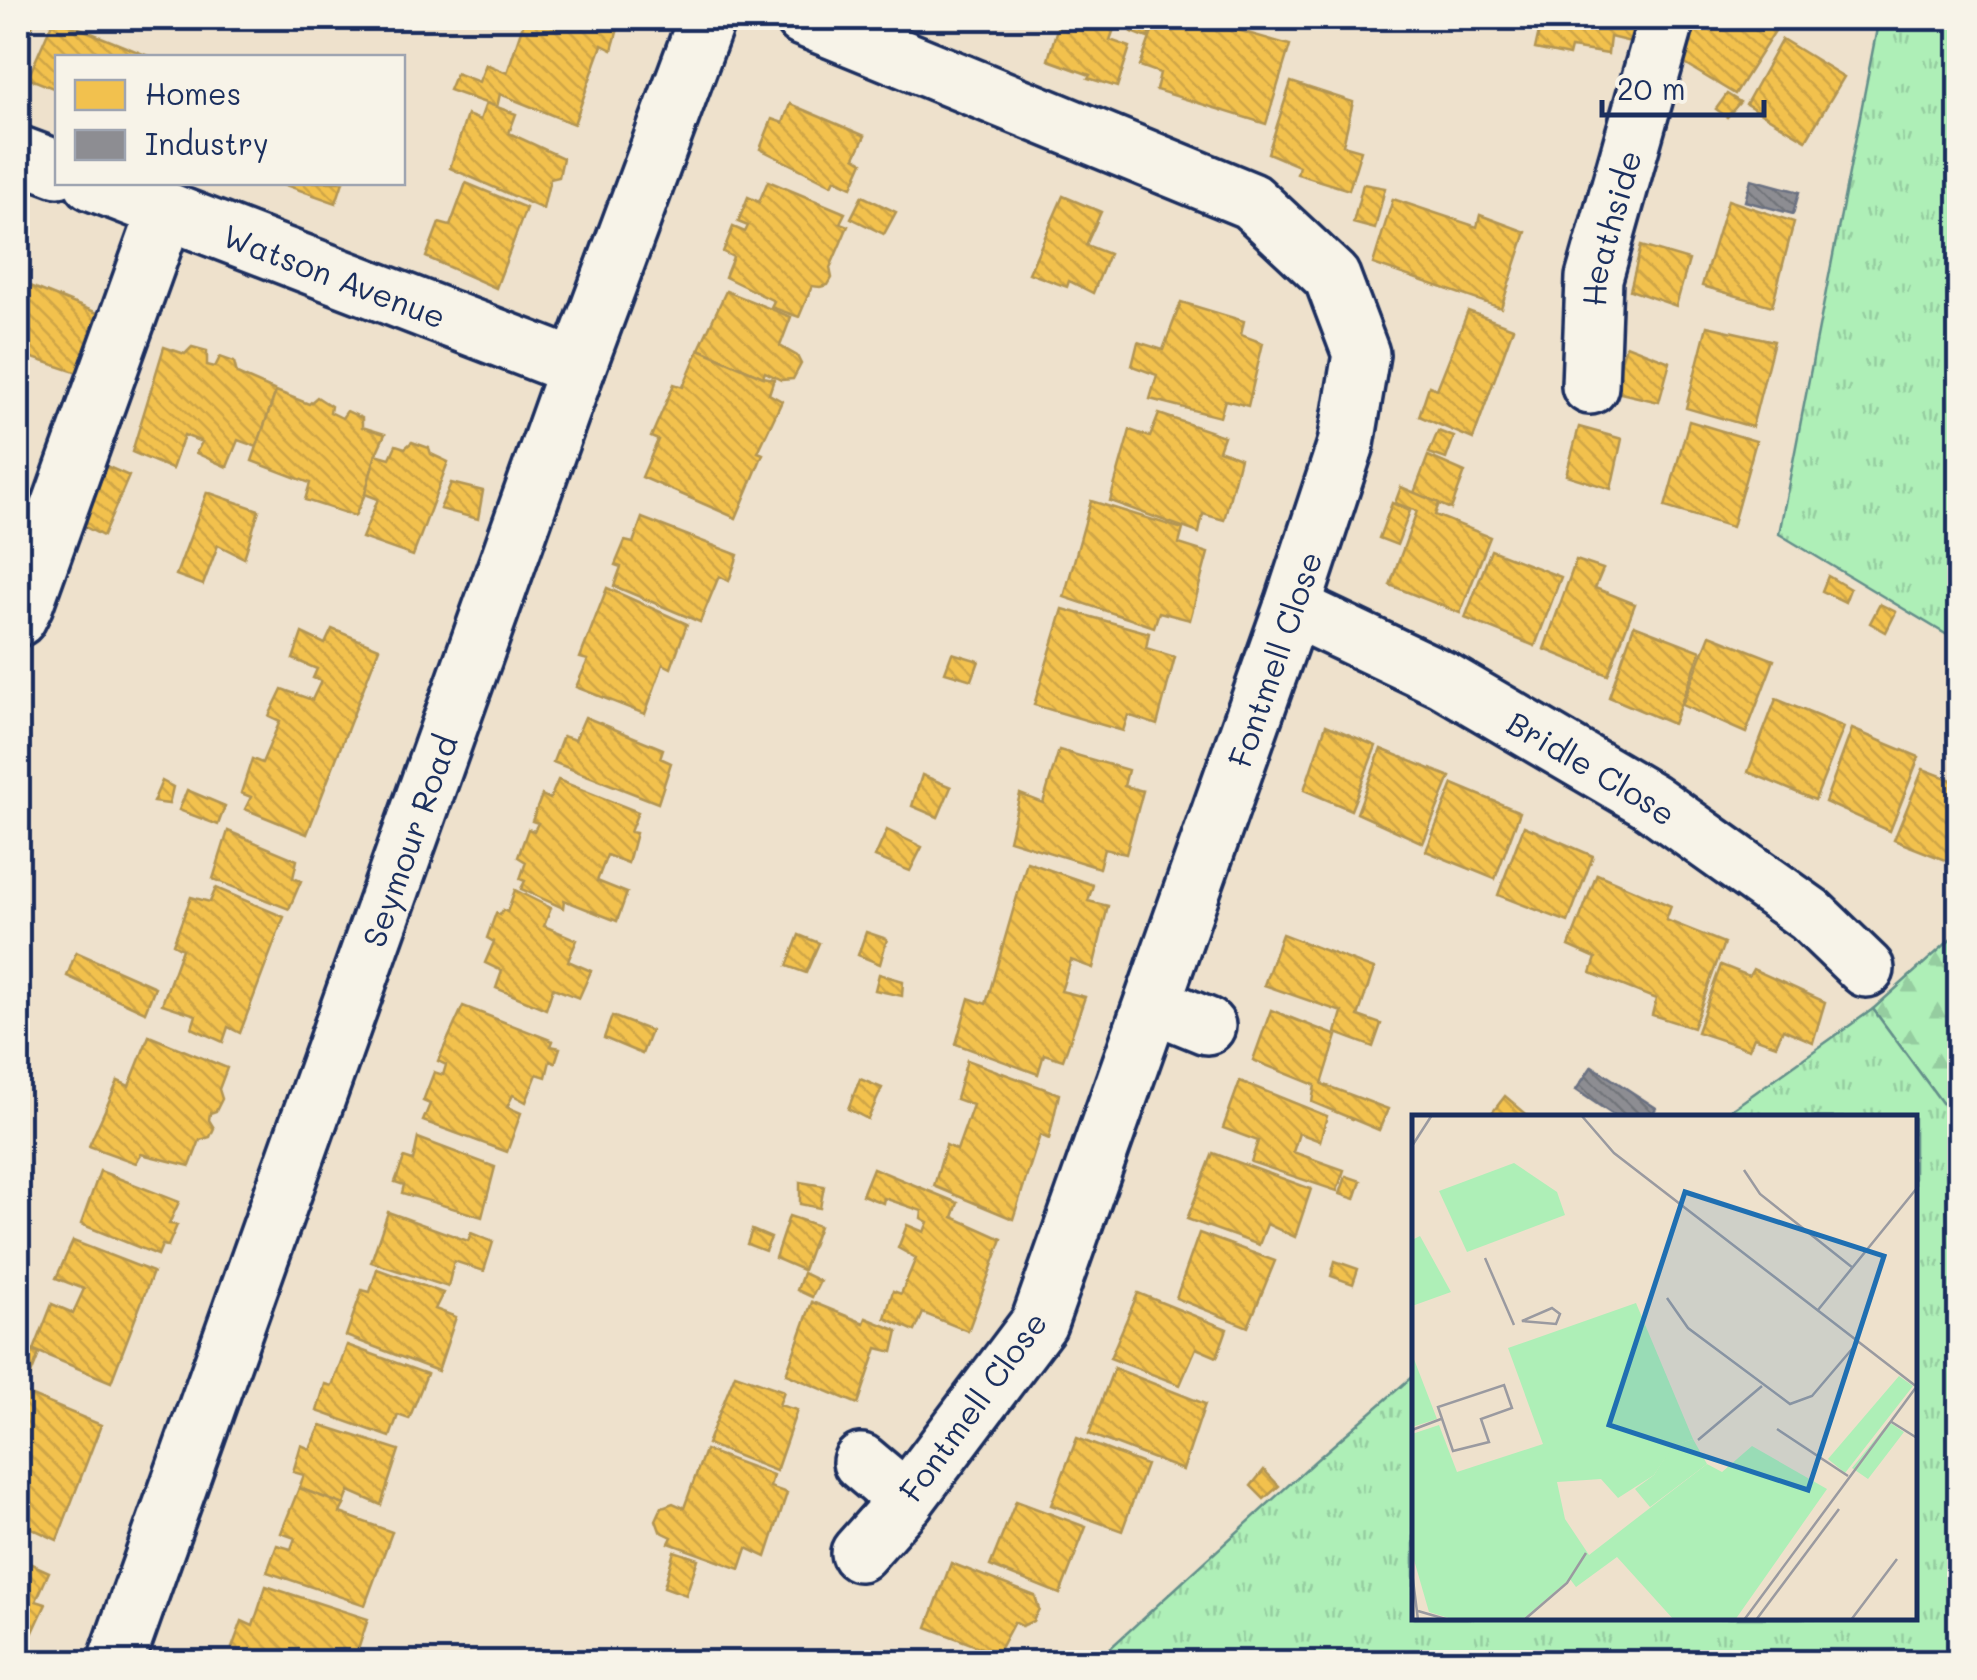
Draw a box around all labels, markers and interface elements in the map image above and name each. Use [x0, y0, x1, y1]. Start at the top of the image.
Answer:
legend [55, 55, 405, 185]
scale bar [1602, 55, 1764, 117]
text: 20 m [1617, 68, 1686, 108]
text: Homes [145, 73, 241, 113]
text: Industry [145, 123, 269, 163]
street label: Heathside [1572, 145, 1650, 307]
street label: Watson Avenue [217, 213, 452, 337]
street label: Fontmell Close [1217, 546, 1331, 772]
street label: Bridle Close [1500, 701, 1685, 834]
street label: Seymour Road [352, 729, 466, 952]
inset map [1412, 1115, 1917, 1620]
street label: Fontmell Close [889, 1302, 1055, 1510]

